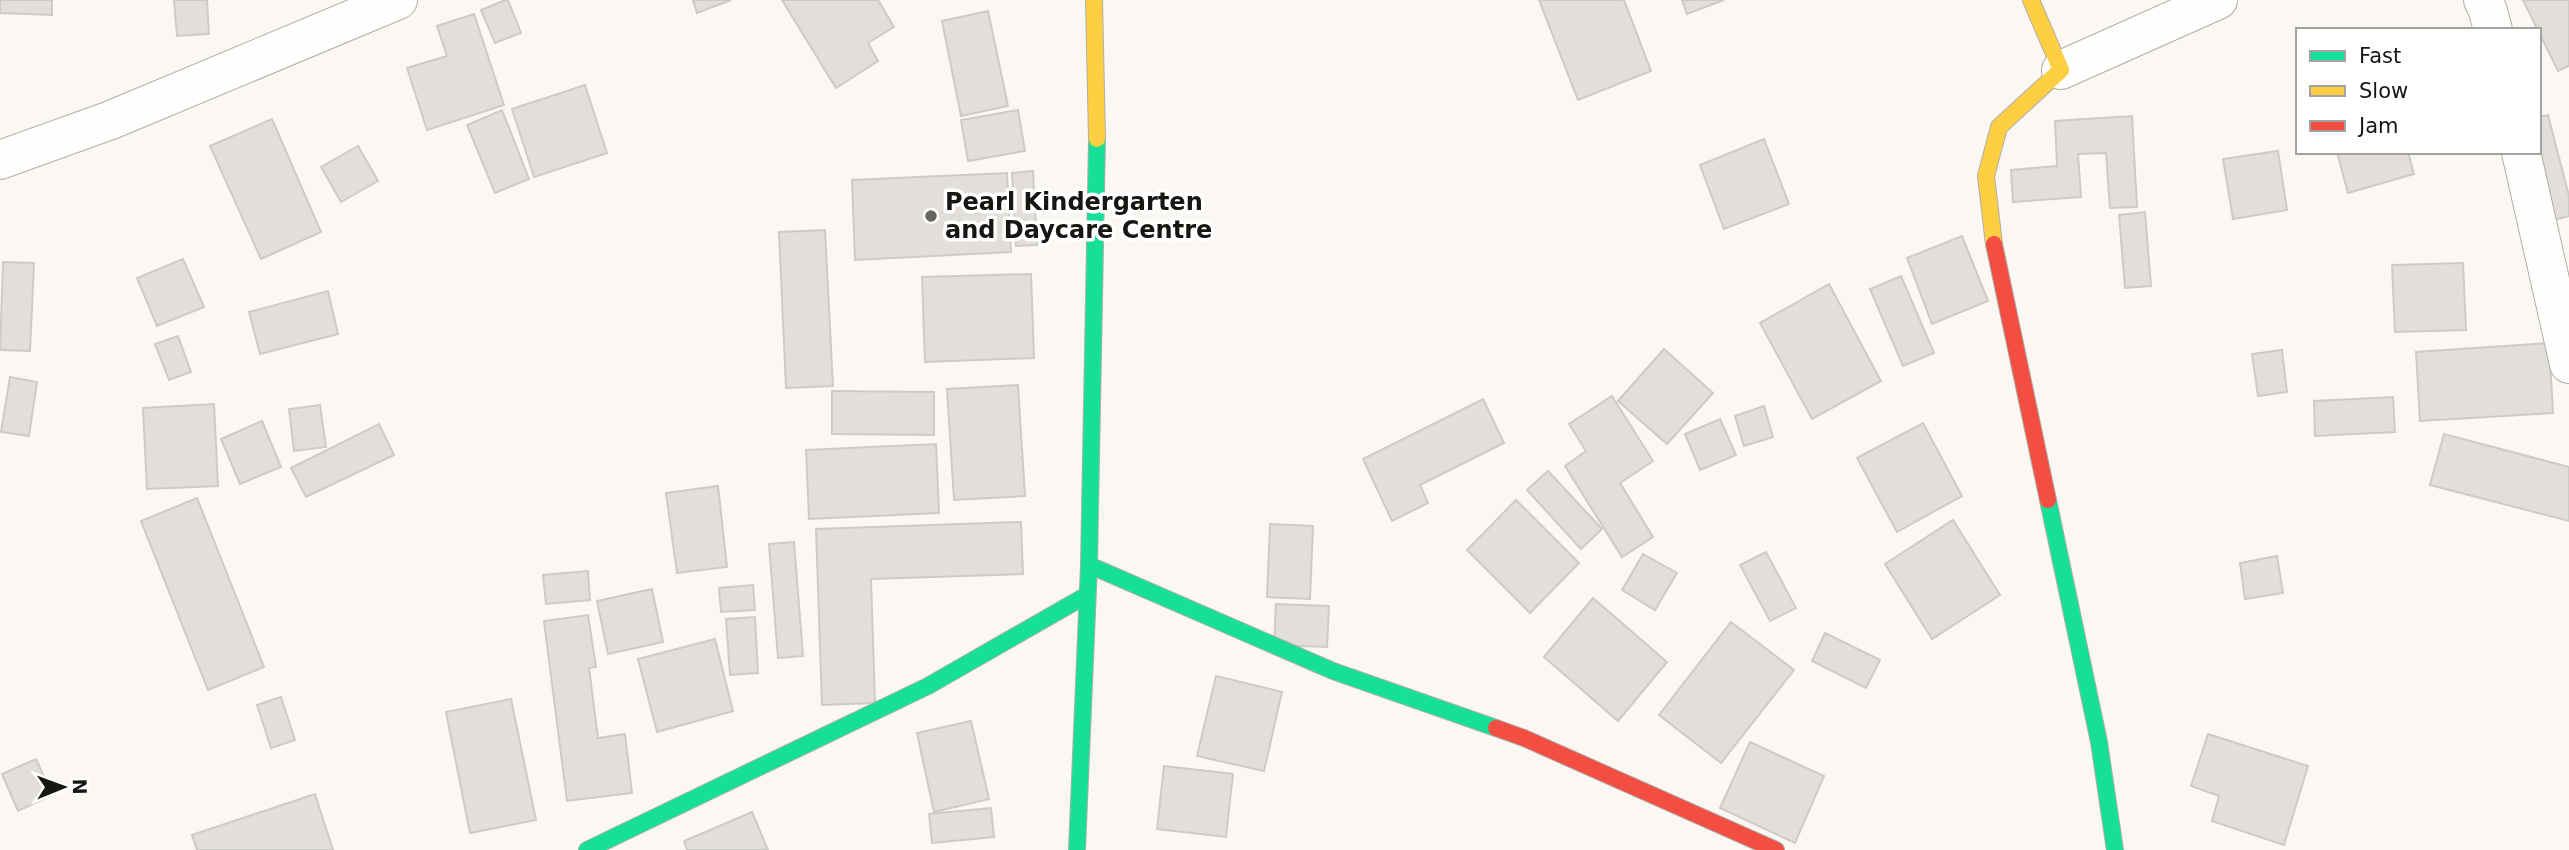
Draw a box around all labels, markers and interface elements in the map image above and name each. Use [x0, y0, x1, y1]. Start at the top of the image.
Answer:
legend [2296, 28, 2541, 154]
text: Fast [2359, 44, 2401, 68]
text: Slow [2359, 79, 2408, 103]
text: Jam [2357, 114, 2399, 138]
place label: Pearl Kindergarten and Daycare Centre [945, 188, 1212, 244]
marker: Pearl Kindergarten and Daycare Centre [923, 208, 939, 224]
north arrow [28, 752, 98, 822]
text: N [69, 779, 91, 795]

